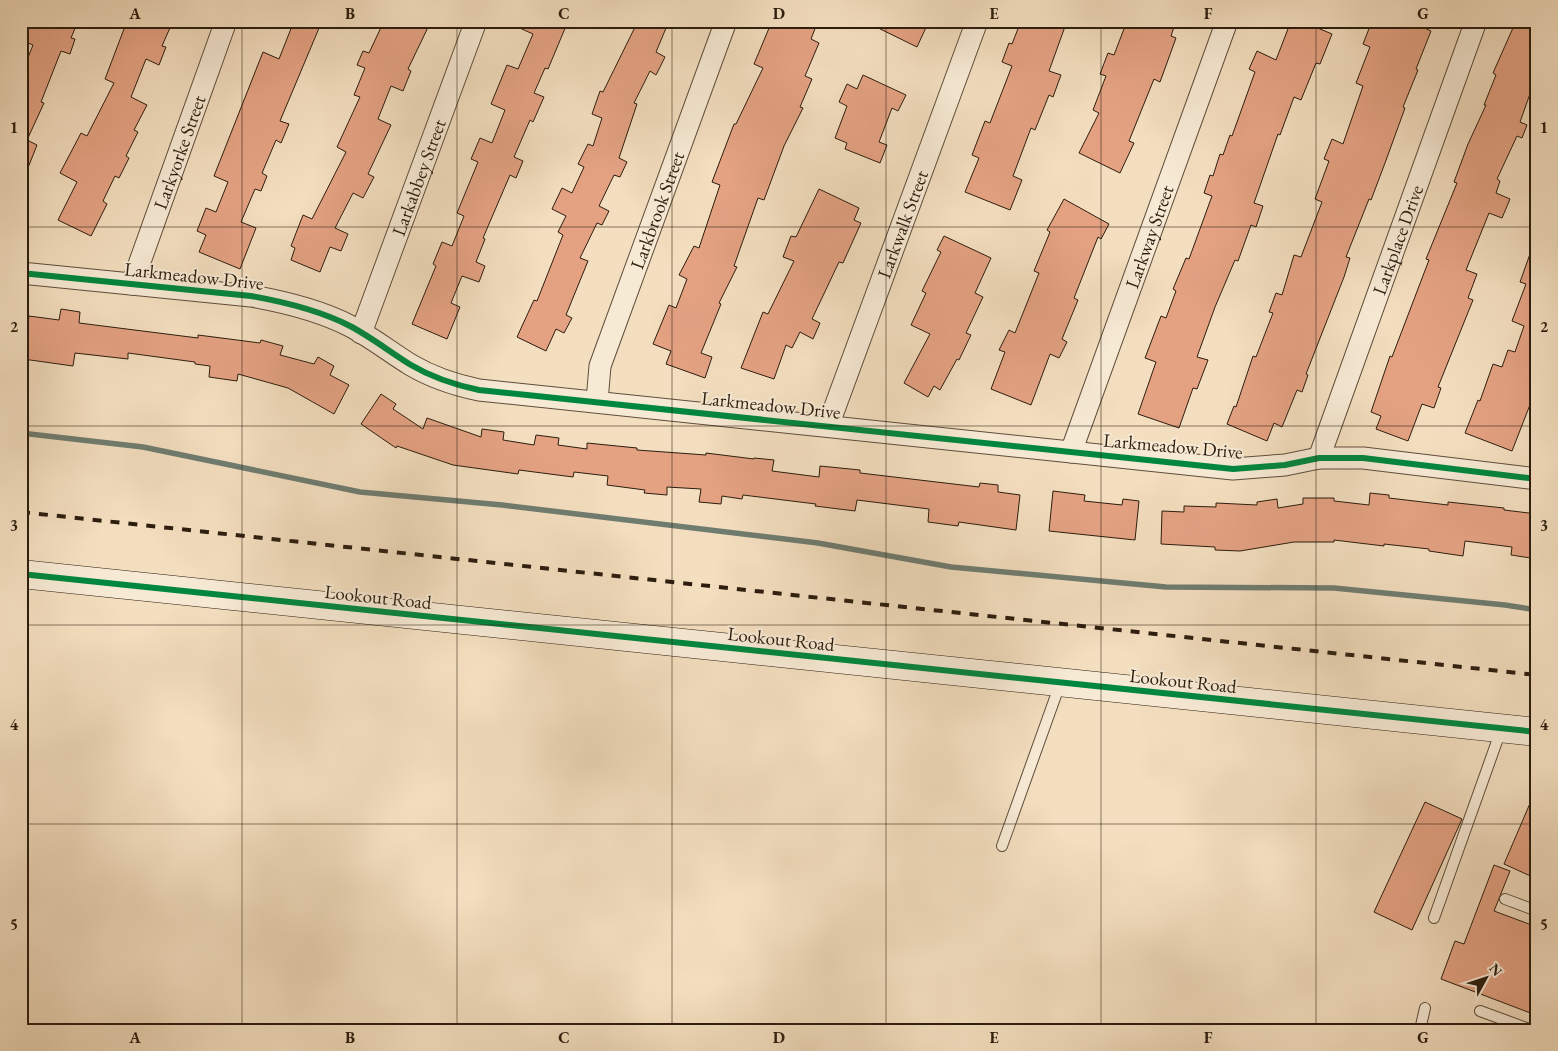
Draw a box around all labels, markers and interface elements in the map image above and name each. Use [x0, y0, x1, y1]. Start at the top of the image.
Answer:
text: A [128, 3, 141, 24]
text: B [345, 3, 355, 24]
text: C [558, 3, 570, 24]
text: D [773, 3, 785, 24]
text: E [989, 3, 999, 24]
text: F [1204, 3, 1213, 24]
text: G [1417, 3, 1429, 24]
street label: Larkyorke Street [147, 92, 211, 213]
street label: Larkabbey Street [385, 115, 451, 239]
text: 1 [10, 117, 18, 138]
text: 1 [1540, 117, 1548, 138]
street label: Larkbrook Street [624, 148, 690, 272]
street label: Larkwalk Street [871, 167, 934, 282]
street label: Larkplace Drive [1366, 181, 1429, 298]
street label: Larkway Street [1119, 182, 1179, 292]
street label: Larkmeadow Drive [123, 256, 265, 296]
text: 2 [10, 316, 19, 337]
text: 2 [1540, 316, 1549, 337]
street label: Larkmeadow Drive [700, 385, 842, 425]
street label: Larkmeadow Drive [1102, 427, 1244, 465]
text: 3 [10, 515, 18, 536]
text: 3 [1540, 515, 1548, 536]
street label: Lookout Road [323, 579, 433, 615]
street label: Lookout Road [726, 621, 836, 657]
street label: Lookout Road [1128, 663, 1238, 699]
text: 4 [10, 714, 19, 735]
text: 4 [1540, 714, 1549, 735]
text: 5 [10, 914, 18, 935]
text: 5 [1540, 914, 1548, 935]
north arrow [1460, 954, 1510, 1004]
text: N [1485, 960, 1507, 980]
text: A [128, 1027, 141, 1048]
text: B [345, 1027, 355, 1048]
text: C [558, 1027, 570, 1048]
text: D [773, 1027, 785, 1048]
text: E [989, 1027, 999, 1048]
text: F [1204, 1027, 1213, 1048]
text: G [1417, 1027, 1429, 1048]

